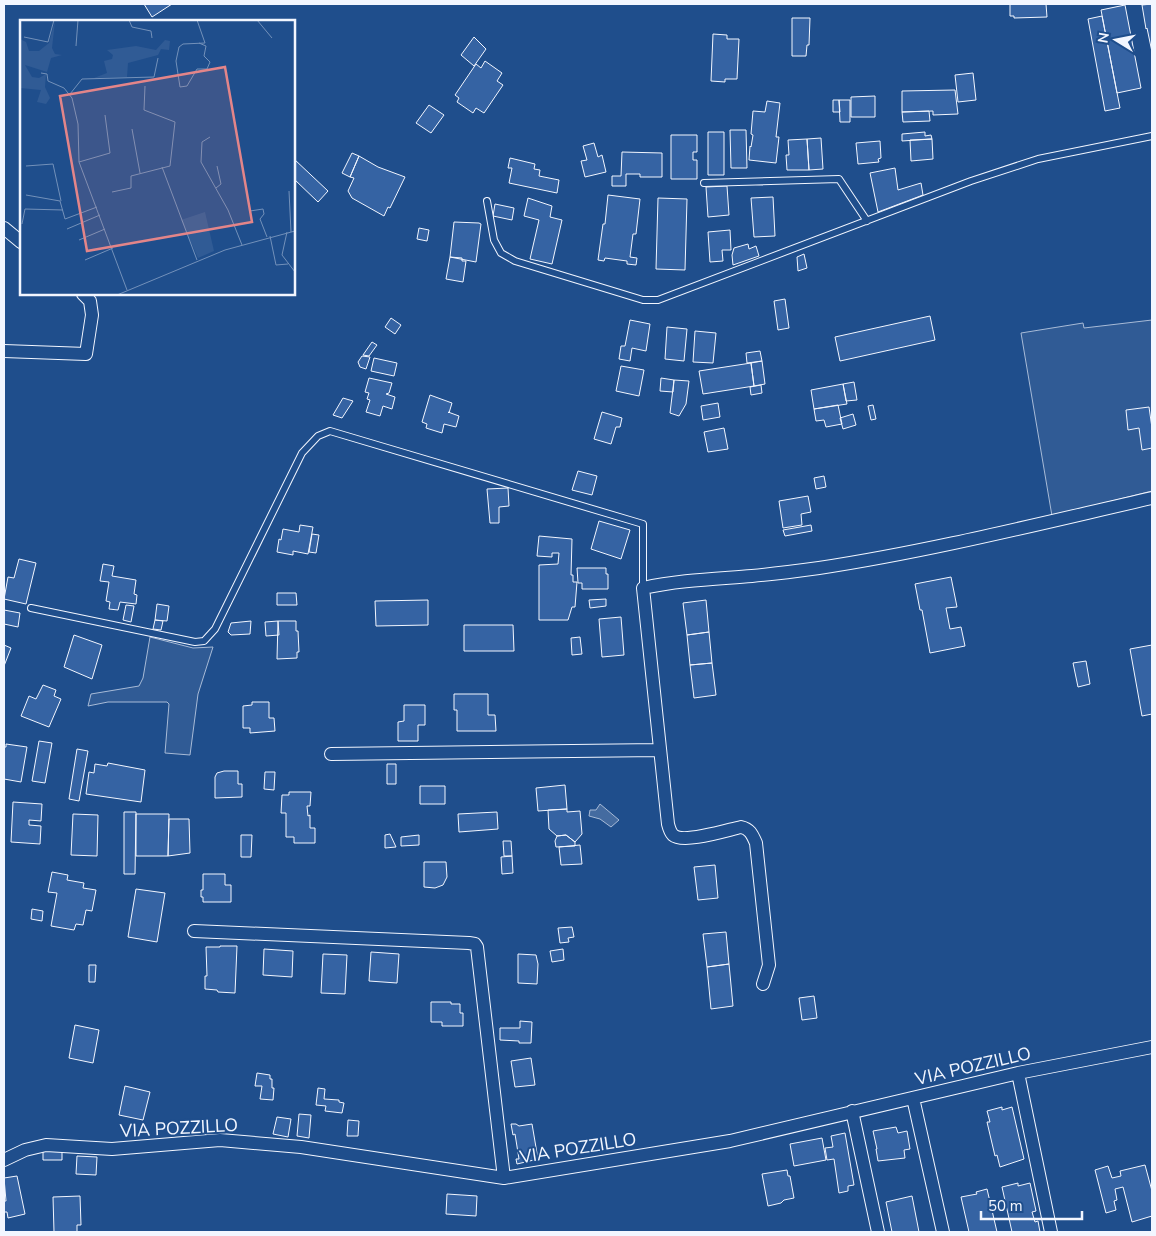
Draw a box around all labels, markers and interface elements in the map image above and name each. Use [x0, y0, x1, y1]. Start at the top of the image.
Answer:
north arrow [1091, 15, 1141, 65]
inset map [20, 20, 295, 295]
text: N [1093, 31, 1114, 45]
street label: VIA POZZILLO [912, 1041, 1033, 1091]
street label: VIA POZZILLO [118, 1113, 239, 1143]
street label: VIA POZZILLO [517, 1127, 638, 1169]
scale bar [981, 1188, 1082, 1220]
text: 50 m [988, 1196, 1023, 1216]

